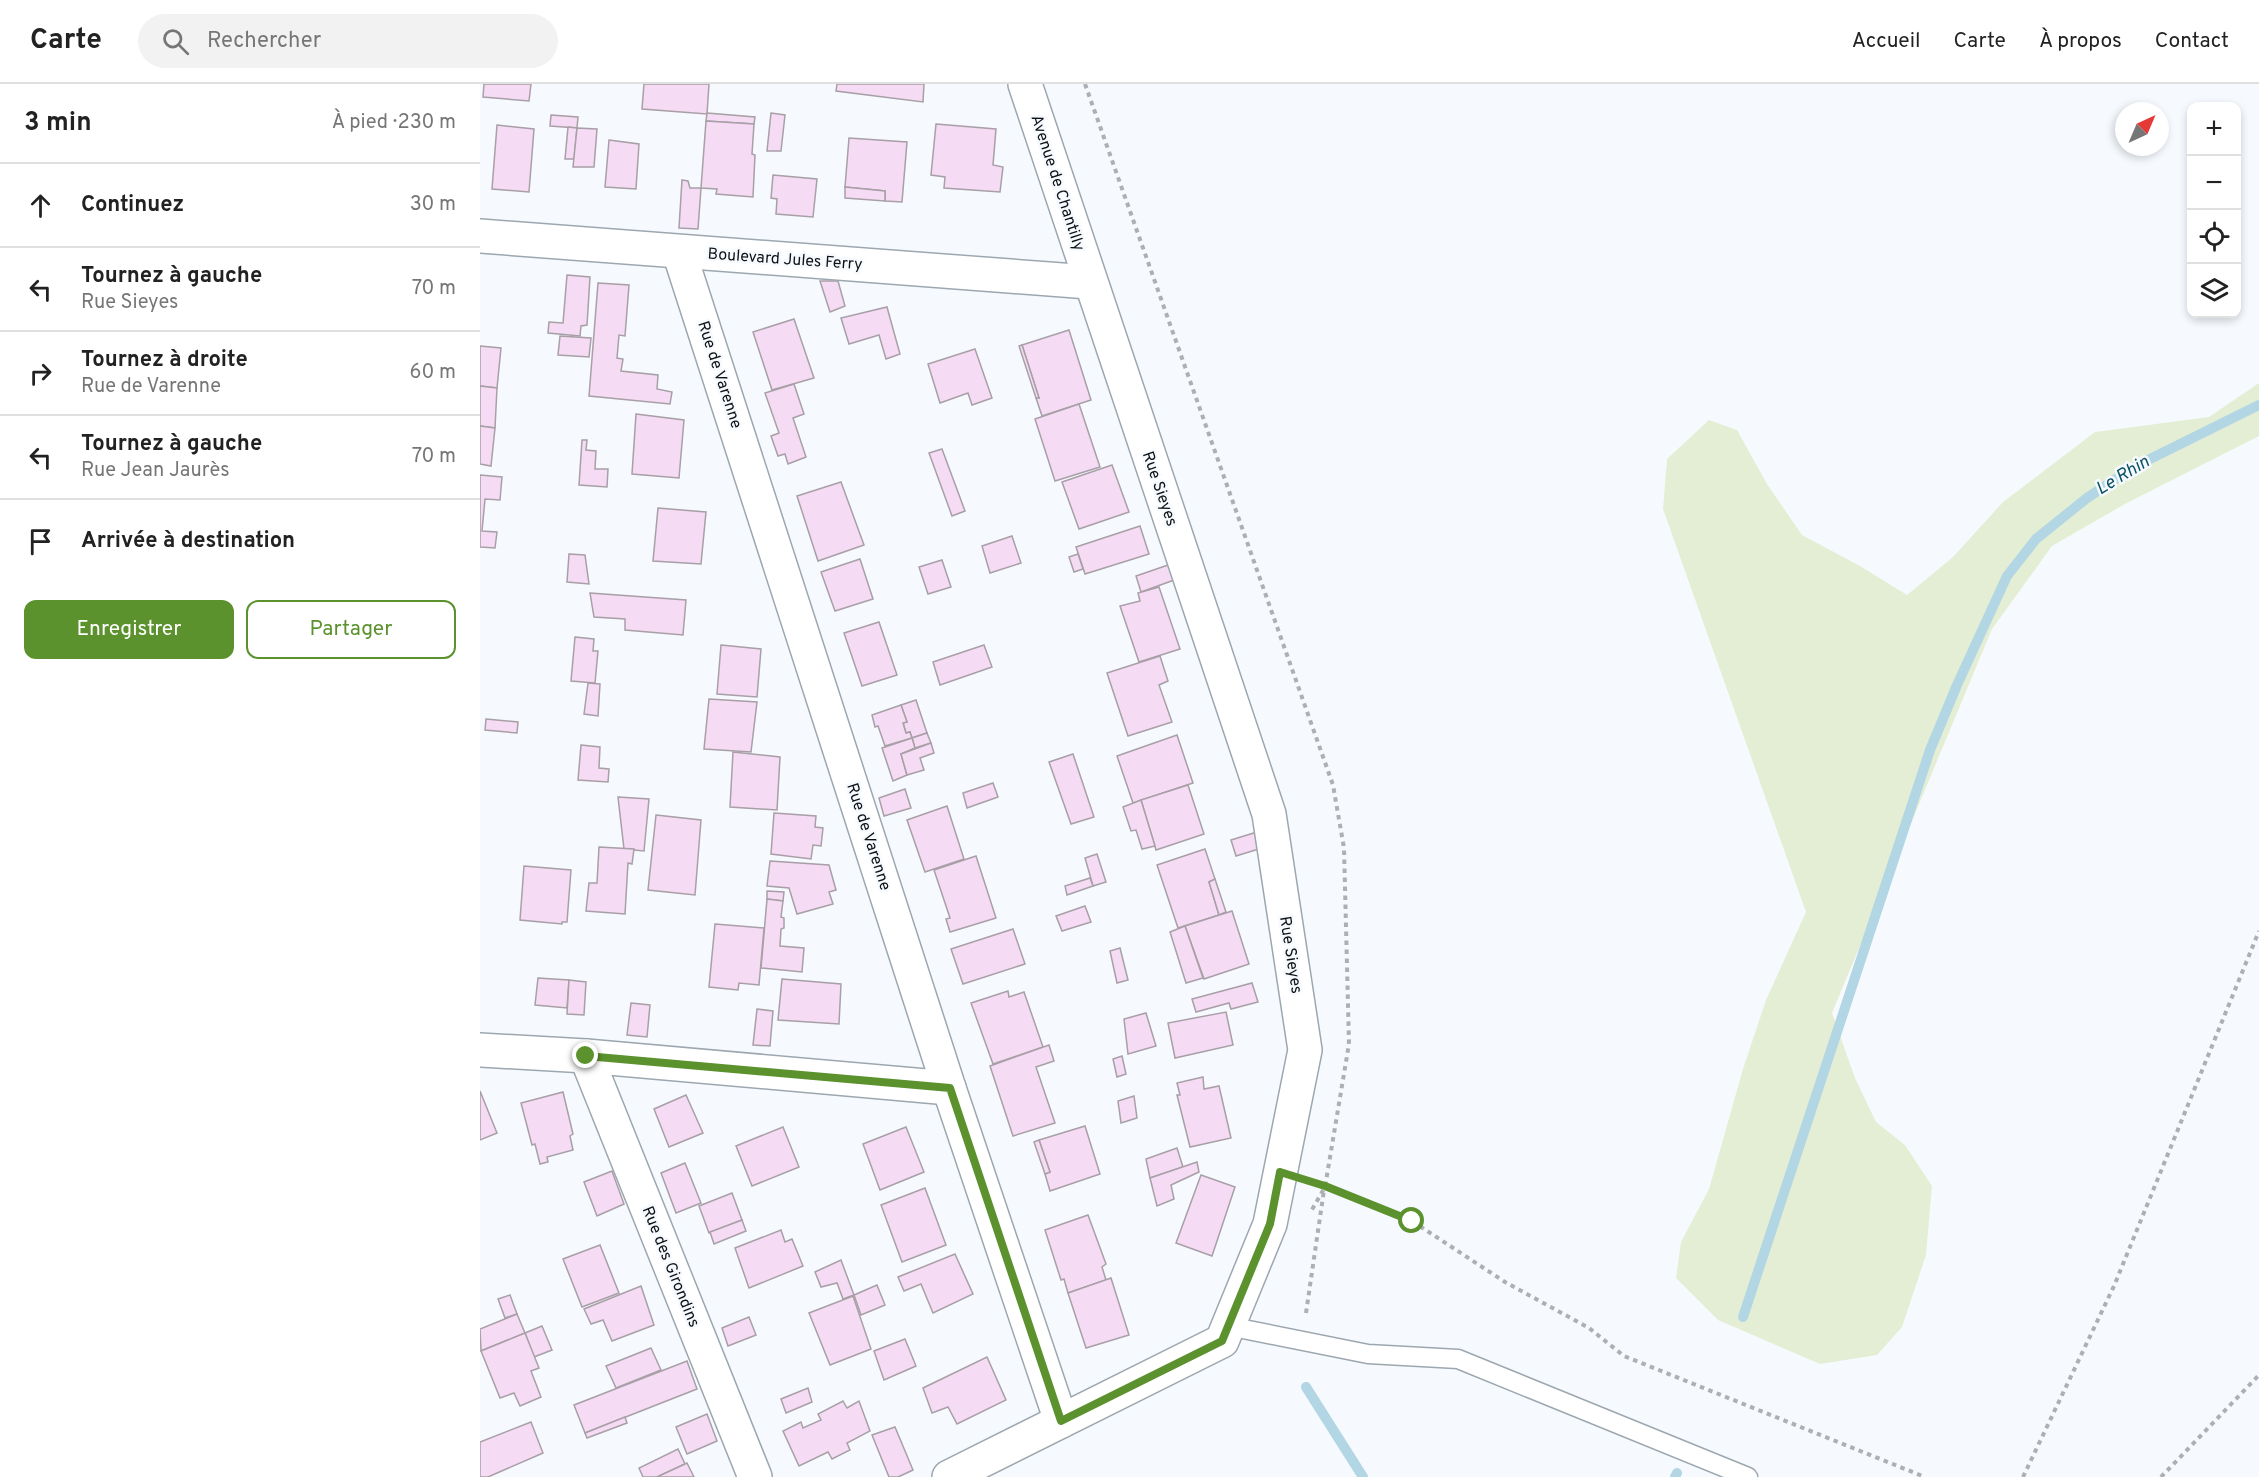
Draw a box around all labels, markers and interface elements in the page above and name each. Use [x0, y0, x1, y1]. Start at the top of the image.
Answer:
search box [138, 14, 558, 68]
text: Carte [30, 23, 102, 59]
icon: search [159, 25, 192, 58]
text: Rechercher [207, 28, 321, 55]
text: Accueil [1852, 28, 1921, 55]
text: Carte [1954, 28, 2006, 55]
text: À propos [2039, 28, 2122, 55]
text: Contact [2155, 28, 2229, 55]
north arrow [2115, 102, 2169, 156]
map controls [2187, 102, 2241, 318]
button: + [2187, 102, 2241, 156]
text: 3 min [24, 107, 92, 140]
text: À pied · 230 m [332, 110, 456, 136]
street label: Avenue de Chantilly [1026, 112, 1088, 254]
button: − [2187, 156, 2241, 210]
icon: ahead [24, 189, 57, 222]
text: Continuez [81, 192, 184, 219]
text: 30 m [410, 192, 456, 218]
button: locate [2187, 210, 2241, 264]
street label: Boulevard Jules Ferry [707, 245, 863, 275]
text: Tournez à gauche [81, 263, 262, 290]
button: layers [2187, 264, 2241, 318]
icon: left [24, 273, 57, 306]
text: 70 m [412, 276, 456, 302]
text: Rue Sieyes [81, 290, 178, 316]
street label: Rue de Varenne [692, 319, 746, 431]
text: Tournez à droite [81, 347, 248, 374]
icon: right [24, 357, 57, 390]
text: 60 m [410, 360, 456, 386]
text: Rue de Varenne [81, 374, 221, 400]
text: Tournez à gauche [81, 431, 262, 458]
icon: left [24, 441, 57, 474]
text: 70 m [412, 444, 456, 470]
street label: Rue Sieyes [1137, 449, 1181, 529]
water label: Le Rhin [2092, 451, 2154, 501]
text: Rue Jean Jaurès [81, 458, 230, 484]
icon: arrive [24, 525, 57, 558]
text: Arrivée à destination [81, 528, 295, 555]
button: Enregistrer [24, 600, 234, 659]
button: Partager [246, 600, 456, 659]
street label: Rue de Varenne [841, 781, 895, 893]
street label: Rue Sieyes [1274, 915, 1306, 995]
route end [572, 1042, 598, 1068]
street label: Rue des Girondins [637, 1203, 703, 1331]
route start [1398, 1207, 1424, 1233]

